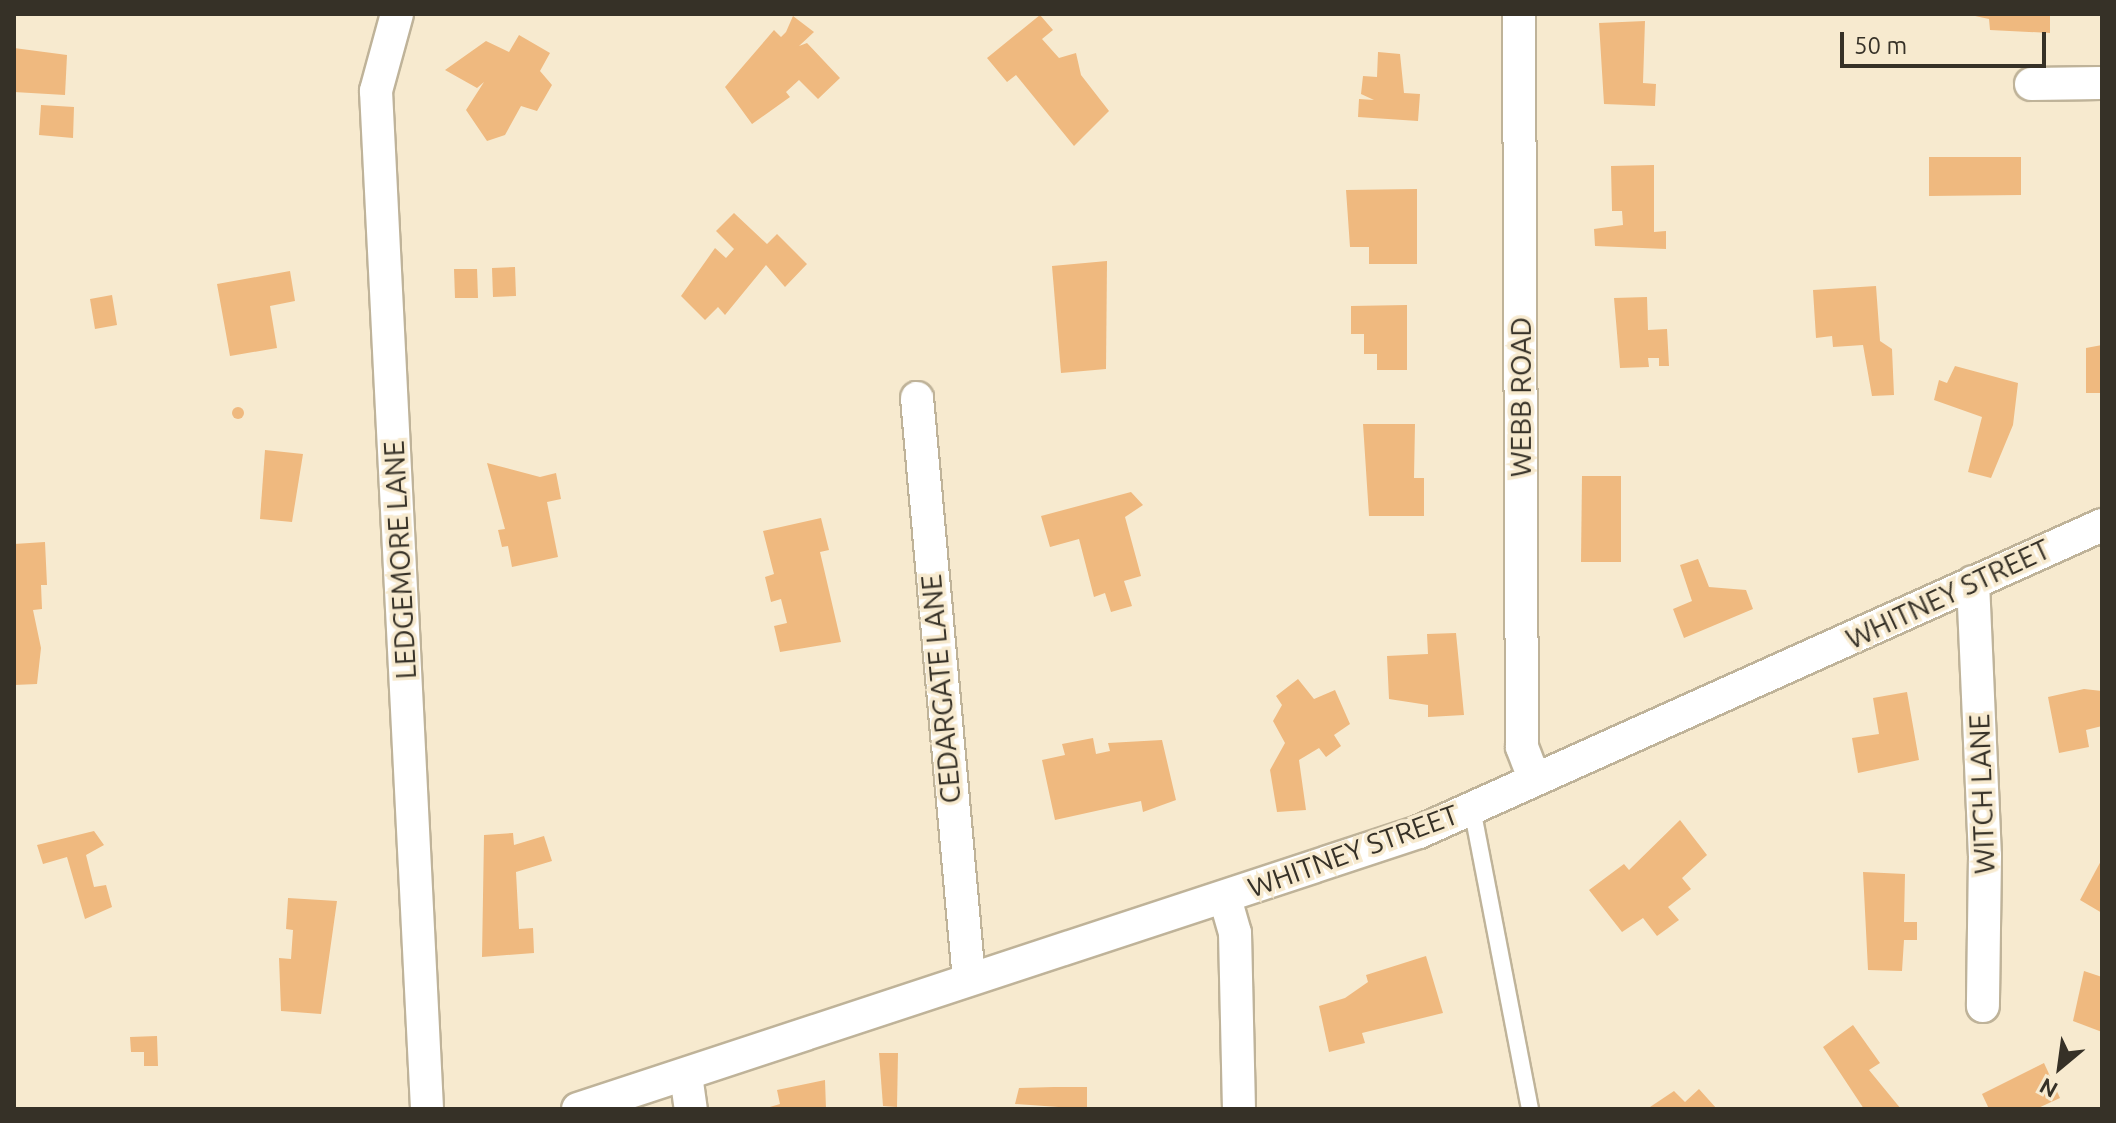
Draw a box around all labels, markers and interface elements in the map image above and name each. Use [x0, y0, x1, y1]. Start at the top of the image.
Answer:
scale bar [1844, 16, 2050, 66]
text: 50 m [1854, 32, 1907, 59]
street label: WEBB ROAD [1504, 317, 1538, 477]
street label: LEDGEMORE LANE [377, 440, 423, 680]
street label: WHITNEY STREET [1841, 532, 2055, 656]
street label: CEDARGATE LANE [914, 573, 968, 805]
street label: WITCH LANE [1962, 713, 2002, 875]
street label: WHITNEY STREET [1243, 797, 1463, 905]
north arrow [2020, 1027, 2100, 1107]
text: N [2035, 1074, 2061, 1103]

